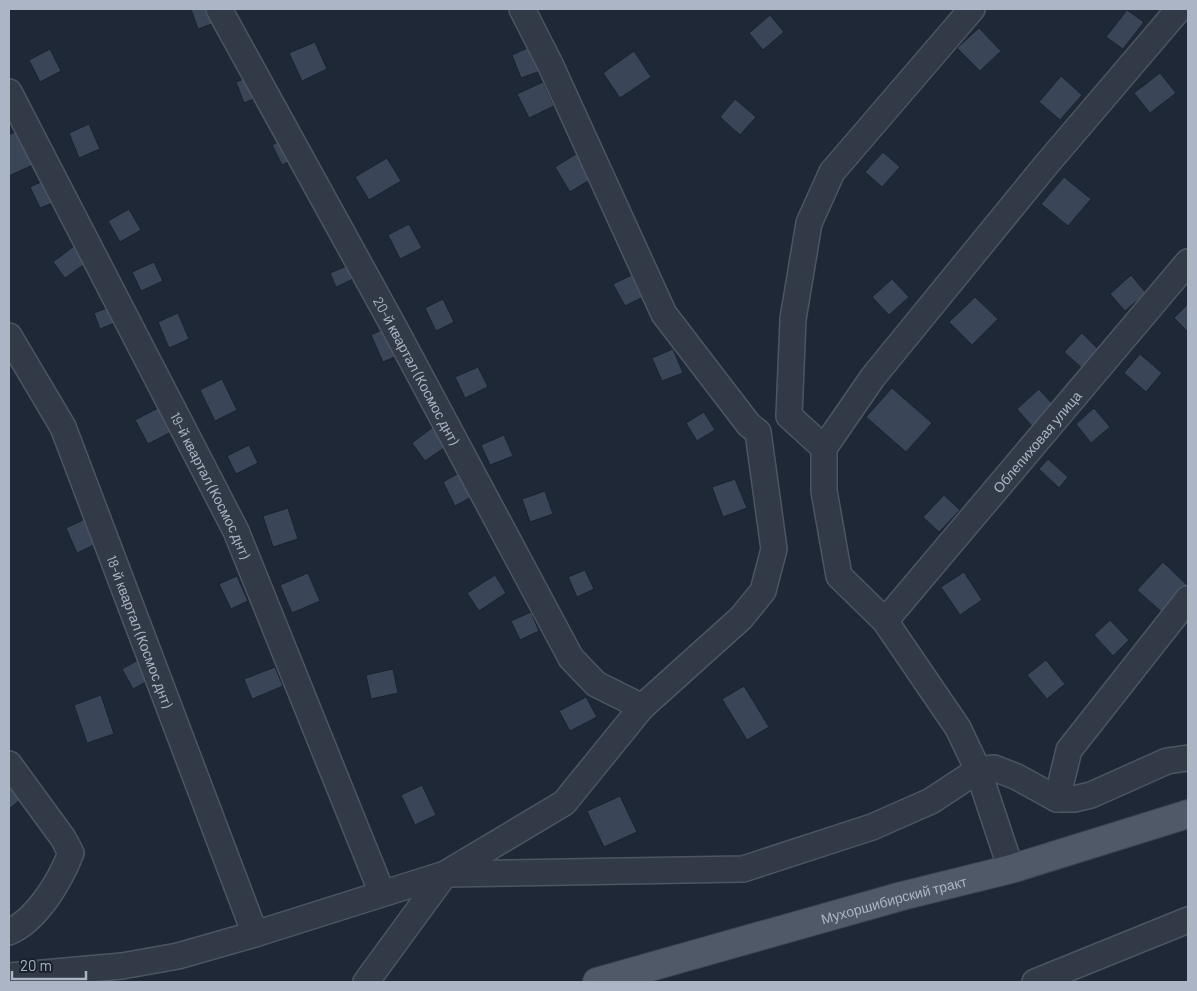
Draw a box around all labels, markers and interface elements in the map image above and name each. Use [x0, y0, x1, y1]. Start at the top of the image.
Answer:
street label: 20-й квартал (Космос днт) [370, 294, 464, 447]
street label: Облепиховая улица [989, 387, 1085, 496]
street label: 19-й квартал (Космос днт) [167, 409, 255, 561]
street label: 18-й квартал (Космос днт) [104, 552, 177, 710]
street label: Мухоршибирский тракт [819, 872, 969, 927]
scale bar [12, 948, 86, 980]
text: 20 m [20, 956, 52, 974]

